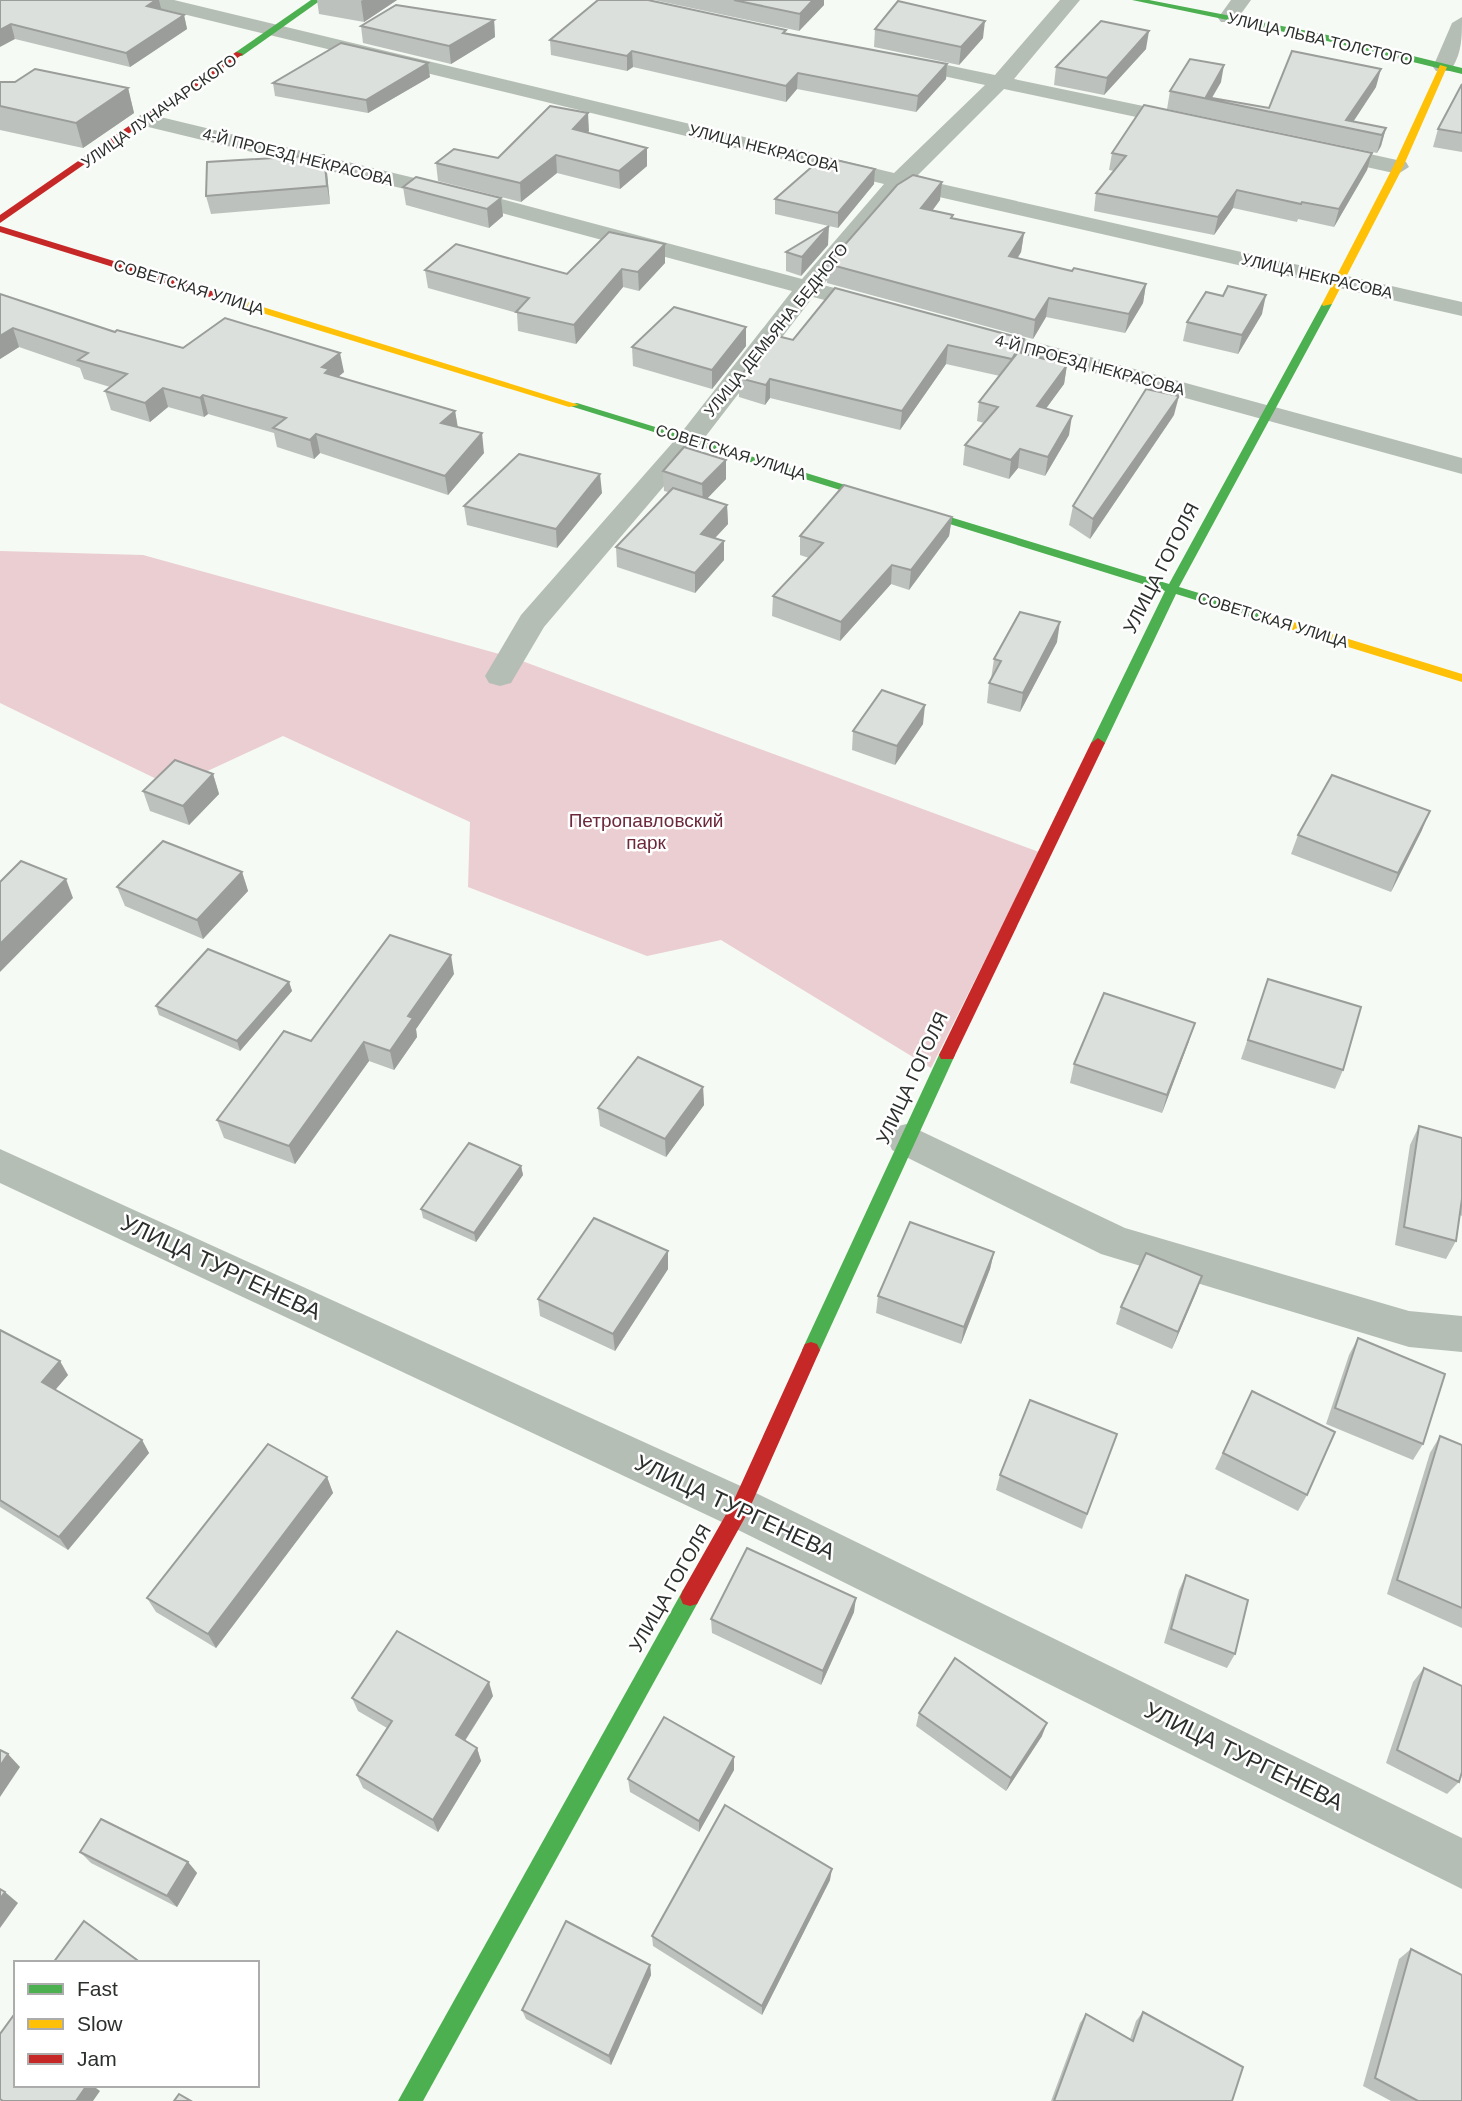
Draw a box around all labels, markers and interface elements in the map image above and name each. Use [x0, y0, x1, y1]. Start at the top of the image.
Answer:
street label: УЛИЦА ЛЬВА ТОЛСТОГО [1226, 9, 1414, 69]
street label: УЛИЦА ЛУНАЧАРСКОГО [78, 51, 240, 171]
street label: УЛИЦА НЕКРАСОВА [687, 121, 841, 175]
street label: 4-Й ПРОЕЗД НЕКРАСОВА [201, 124, 396, 189]
street label: УЛИЦА ДЕМЬЯНА БЕДНОГО [701, 240, 851, 420]
street label: УЛИЦА НЕКРАСОВА [1240, 250, 1395, 302]
street label: СОВЕТСКАЯ УЛИЦА [112, 256, 267, 318]
street label: 4-Й ПРОЕЗД НЕКРАСОВА [993, 331, 1187, 399]
street label: СОВЕТСКАЯ УЛИЦА [654, 421, 809, 483]
street label: УЛИЦА ГОГОЛЯ [1119, 499, 1203, 637]
street label: СОВЕТСКАЯ УЛИЦА [1196, 589, 1351, 651]
park label: Петропавловский парк [569, 810, 723, 853]
street label: УЛИЦА ГОГОЛЯ [872, 1009, 952, 1147]
street label: УЛИЦА ТУРГЕНЕВА [117, 1209, 326, 1325]
street label: УЛИЦА ТУРГЕНЕВА [631, 1449, 840, 1565]
street label: УЛИЦА ГОГОЛЯ [625, 1521, 715, 1655]
street label: УЛИЦА ТУРГЕНЕВА [1140, 1697, 1348, 1816]
legend [14, 1961, 259, 2087]
text: Fast [77, 1977, 118, 2000]
text: Slow [77, 2012, 123, 2035]
text: Jam [77, 2047, 117, 2070]

